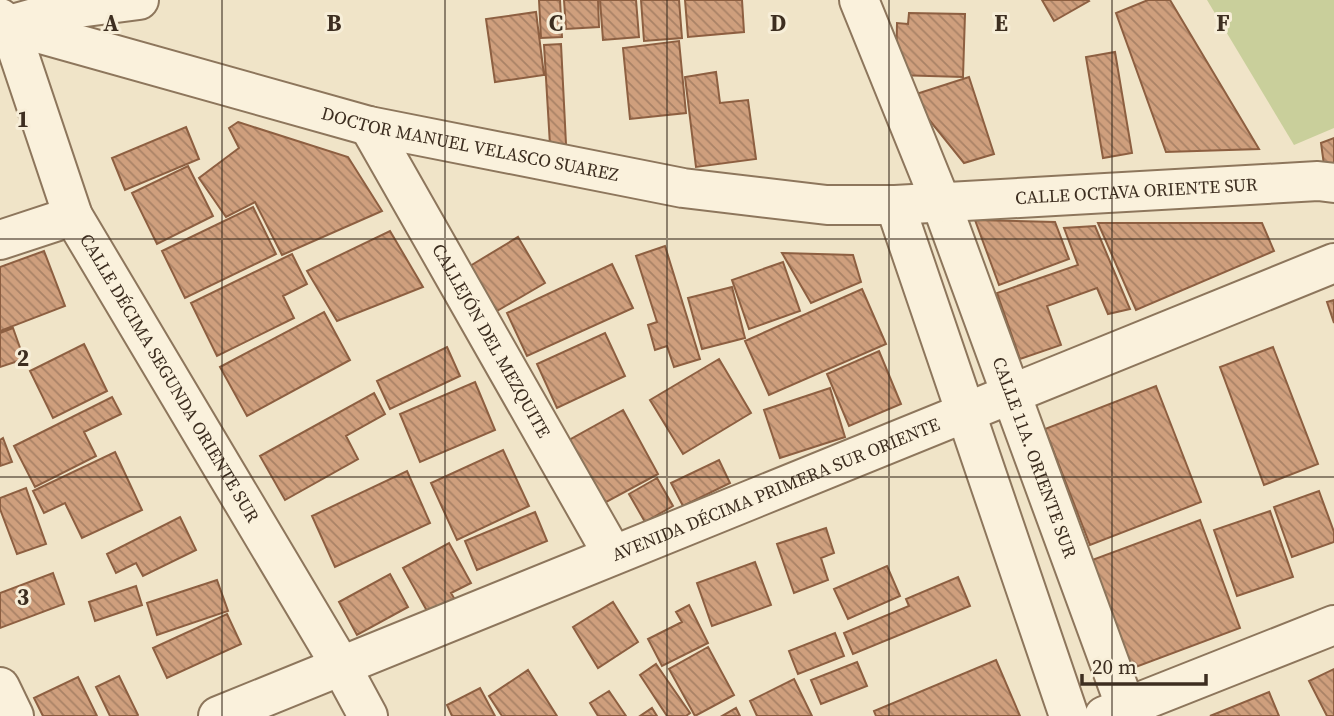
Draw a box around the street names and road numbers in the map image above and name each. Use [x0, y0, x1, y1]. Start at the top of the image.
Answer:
street label: DOCTOR MANUEL VELASCO SUAREZ [319, 100, 621, 187]
street label: CALLE OCTAVA ORIENTE SUR [1014, 171, 1258, 210]
street label: CALLE DÉCIMA SEGUNDA ORIENTE SUR [74, 229, 266, 527]
street label: CALLEJÓN DEL MEZQUITE [426, 239, 557, 442]
street label: CALLE 11A. ORIENTE SUR [987, 353, 1083, 562]
street label: AVENIDA DÉCIMA PRIMERA SUR ORIENTE [608, 411, 943, 567]

